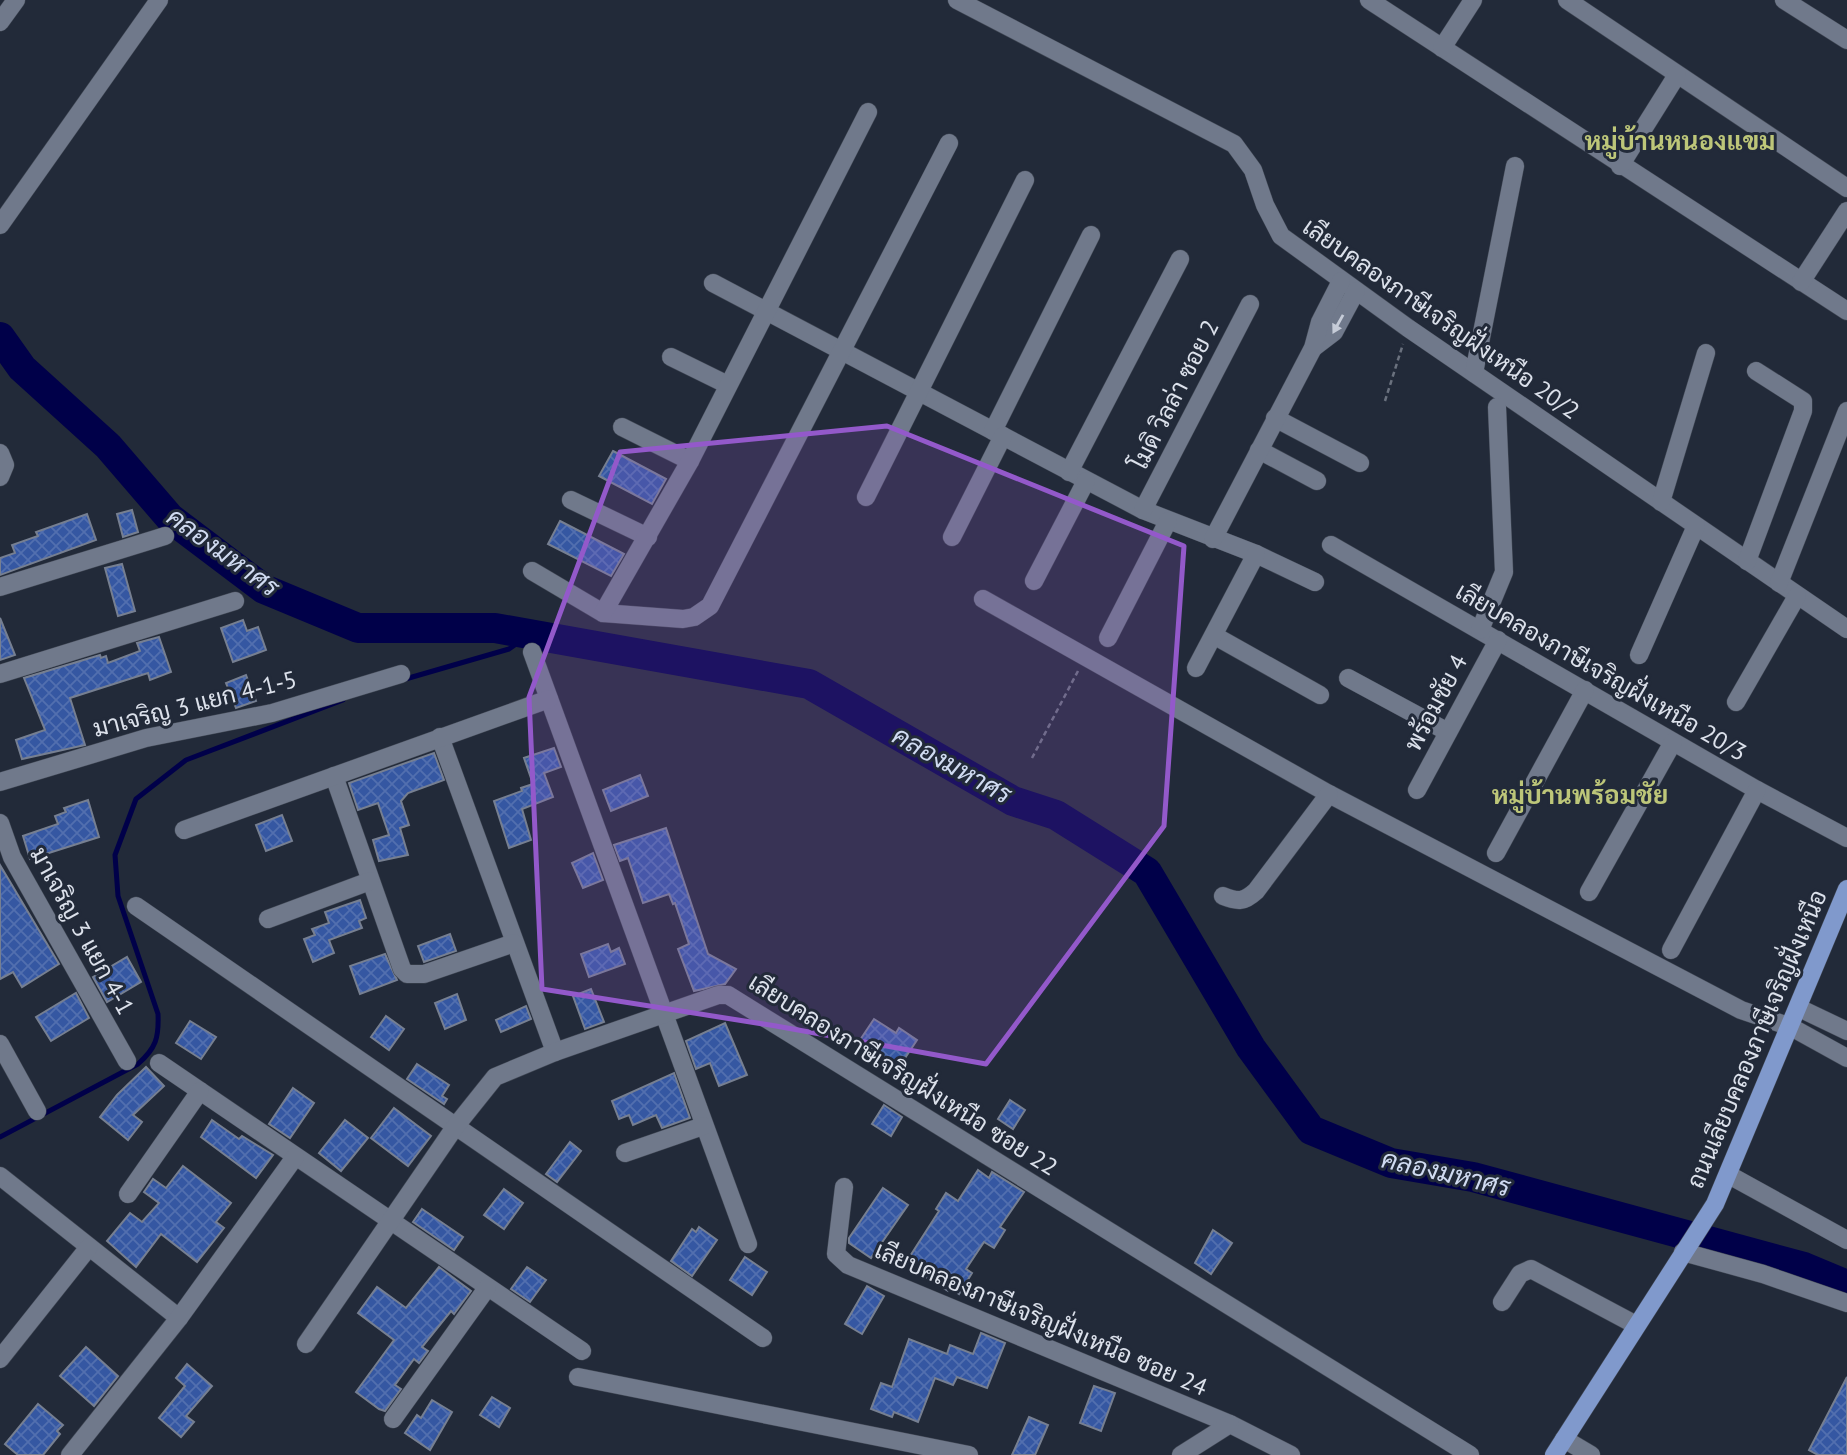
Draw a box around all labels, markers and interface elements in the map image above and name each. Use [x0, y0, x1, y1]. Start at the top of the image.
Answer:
district label: หมู่บ้านหนองแขม [1585, 124, 1775, 159]
street label: เลียบคลองภาษีเจริญฝั่งเหนือ 20/2 [1297, 208, 1588, 426]
street label: โมดิ วิลล่า ซอย 2 [1122, 314, 1226, 477]
one-way arrow [1332, 314, 1344, 333]
water label: คลองมหาศร [161, 500, 287, 604]
street label: เลียบคลองภาษีเจริญฝั่งเหนือ 20/3 [1450, 572, 1754, 768]
street label: พร้อมชัย 4 [1397, 649, 1474, 757]
street label: มาเจริญ 3 แยก 4-1-5 [90, 663, 300, 744]
water label: คลองมหาศร [887, 718, 1019, 811]
district label: หมู่บ้านพร้อมชัย [1492, 778, 1668, 813]
street label: มาเจริญ 3 แยก 4-1 [23, 841, 141, 1020]
street label: ถนนเลียบคลองภาษีเจริญฝั่งเหนือ [1676, 883, 1834, 1193]
street label: เลียบคลองภาษีเจริญฝั่งเหนือ ซอย 22 [743, 963, 1066, 1183]
water label: คลองมหาศร [1378, 1142, 1515, 1204]
street label: เลียบคลองภาษีเจริญฝั่งเหนือ ซอย 24 [870, 1230, 1214, 1403]

